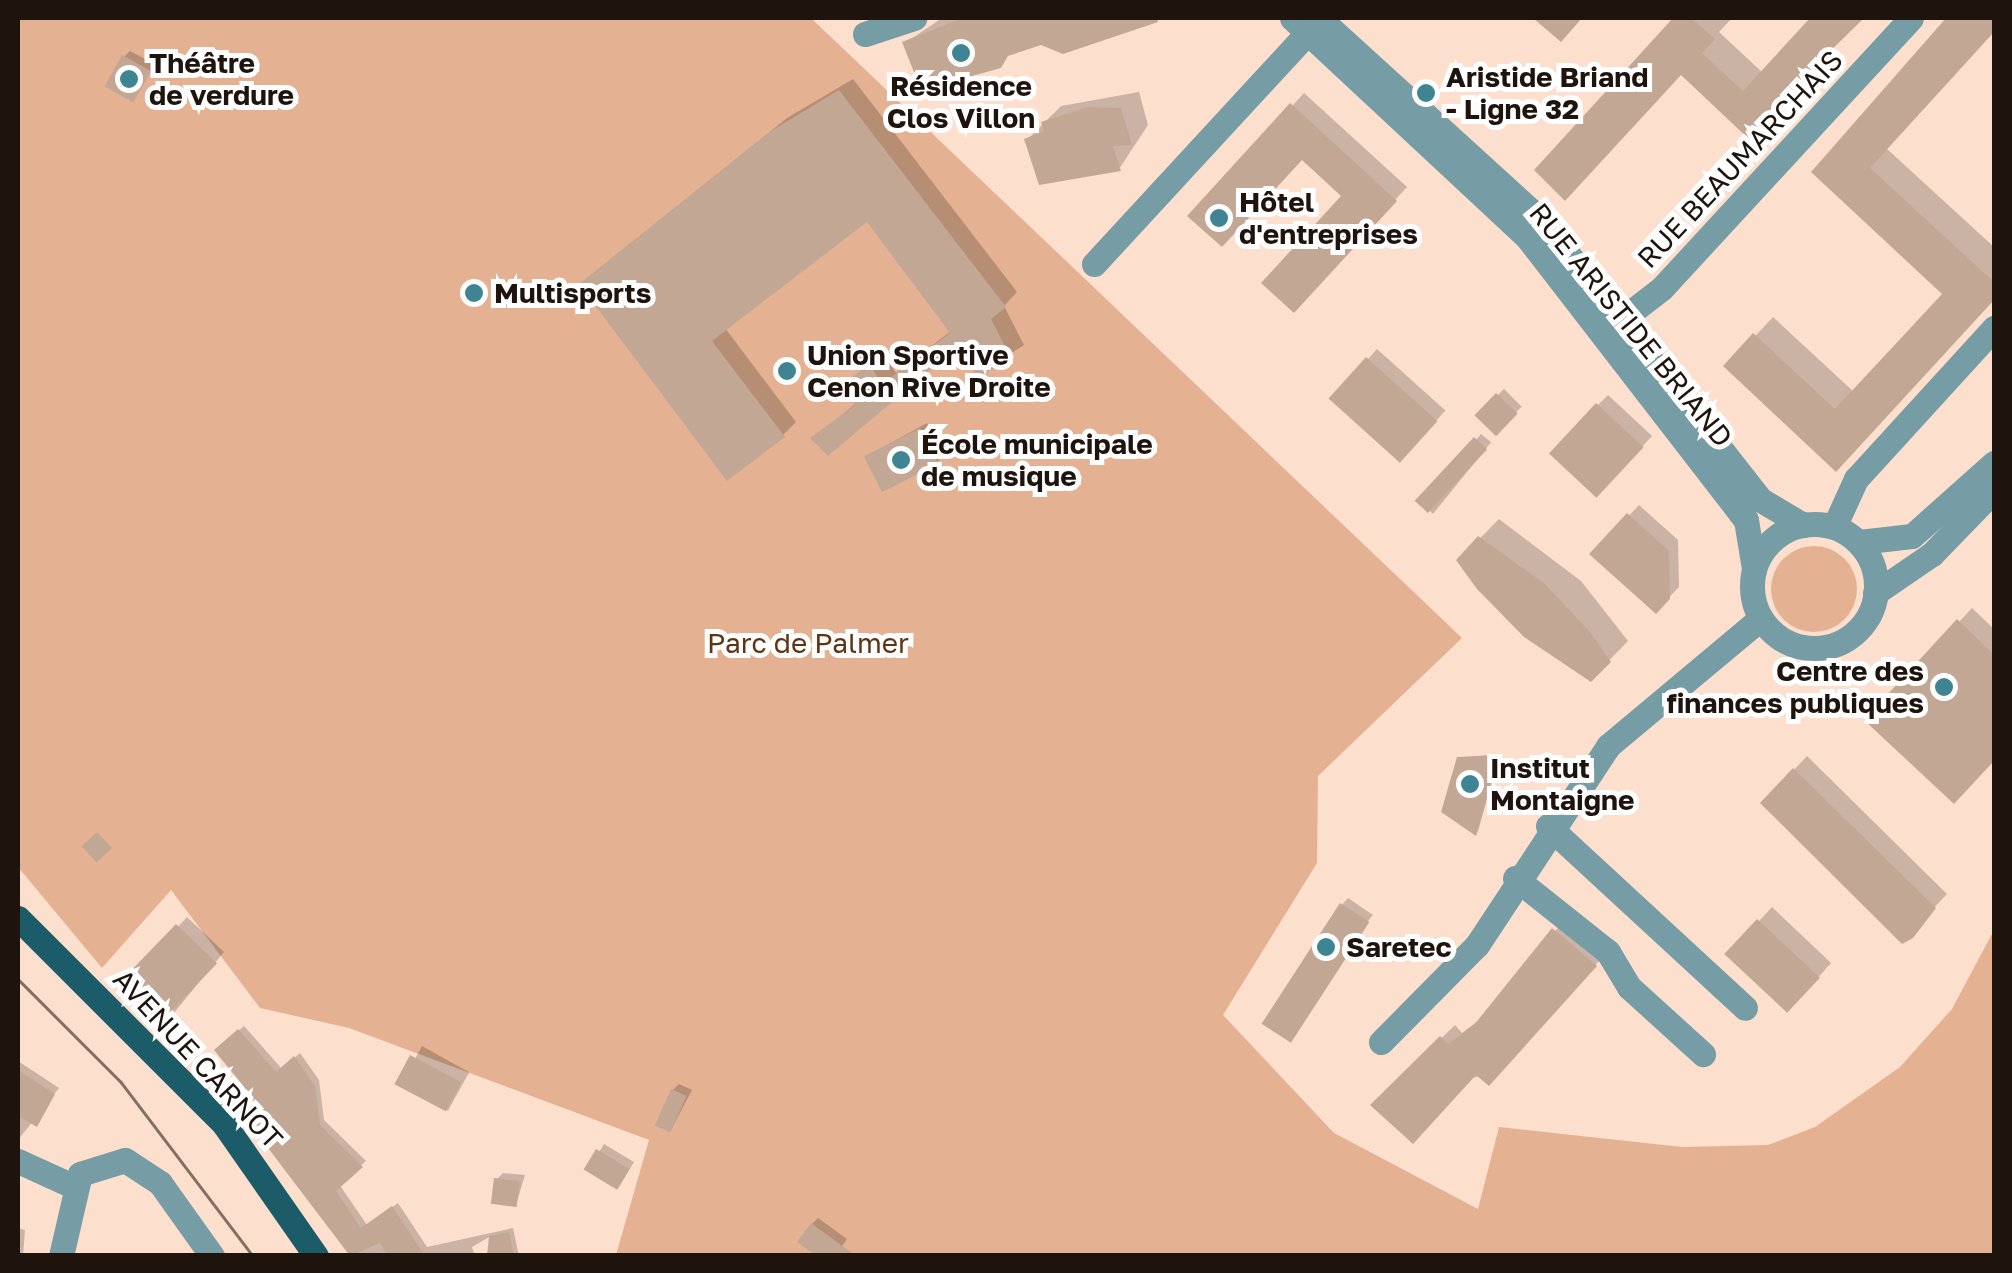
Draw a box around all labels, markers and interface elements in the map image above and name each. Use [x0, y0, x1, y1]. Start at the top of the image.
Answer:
marker: Résidence Clos Villon [950, 42, 972, 64]
street label: RUE BEAUMARCHAIS [1630, 43, 1850, 275]
place label: Théâtre de verdure [149, 46, 294, 112]
place label: Aristide Briand - Ligne 32 [1446, 60, 1648, 126]
marker: Théâtre de verdure [118, 68, 140, 90]
place label: Résidence Clos Villon [887, 69, 1035, 135]
marker: Aristide Briand - Ligne 32 [1415, 82, 1437, 104]
place label: Hôtel d'entreprises [1239, 185, 1418, 251]
street label: RUE ARISTIDE BRIAND [1522, 196, 1740, 454]
marker: Hôtel d'entreprises [1208, 207, 1230, 229]
place label: Multisports [494, 276, 651, 310]
marker: Multisports [463, 282, 485, 304]
place label: Union Sportive Cenon Rive Droite [807, 338, 1051, 404]
marker: Union Sportive Cenon Rive Droite [776, 360, 798, 382]
place label: École municipale de musique [921, 427, 1153, 493]
marker: École municipale de musique [890, 449, 912, 471]
park label: Parc de Palmer [707, 626, 909, 660]
place label: Centre des finances publiques [1666, 654, 1924, 720]
marker: Centre des finances publiques [1933, 676, 1955, 698]
place label: Institut Montaigne [1490, 751, 1634, 817]
marker: Institut Montaigne [1459, 773, 1481, 795]
place label: Saretec [1346, 930, 1452, 964]
marker: Saretec [1315, 936, 1337, 958]
street label: AVENUE CARNOT [106, 962, 290, 1156]

